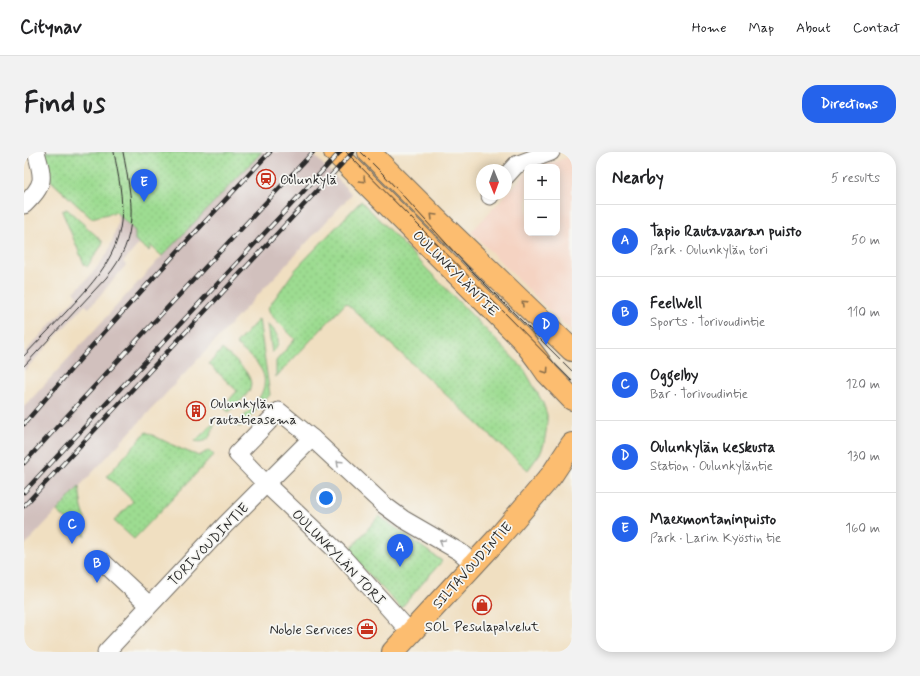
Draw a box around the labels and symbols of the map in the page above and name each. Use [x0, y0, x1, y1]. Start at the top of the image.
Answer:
north arrow [476, 164, 512, 200]
station icon: Oulunkylä [255, 168, 277, 190]
pin: E [131, 169, 157, 202]
place label: Oulunkylä [280, 171, 337, 189]
one-way arrow [358, 175, 365, 183]
one-way arrow [430, 214, 438, 221]
street label: OULUNKYLÄNTIE [408, 227, 502, 321]
one-way arrow [521, 300, 529, 308]
pin: D [533, 312, 559, 345]
one-way arrow [541, 367, 549, 374]
place label: Oulunkylän rautatieasema [210, 395, 297, 429]
building icon: Oulunkylän rautatieasema [185, 400, 207, 422]
one-way arrow [336, 461, 344, 468]
your location [316, 488, 336, 508]
street label: TORIVOUDINTIE [164, 499, 253, 590]
street label: OULUNKYLÄN TORI [288, 506, 389, 610]
pin: C [59, 511, 85, 544]
street label: SILTAVOUDINTIE [429, 518, 517, 613]
pin: A [387, 534, 413, 567]
one-way arrow [439, 539, 446, 547]
pin: B [84, 550, 110, 583]
shop icon: SOL Pesulapalvelut [471, 594, 493, 616]
office icon: Noble Services [356, 618, 378, 640]
place label: SOL Pesulapalvelut [425, 618, 540, 636]
place label: Noble Services [269, 621, 353, 639]

